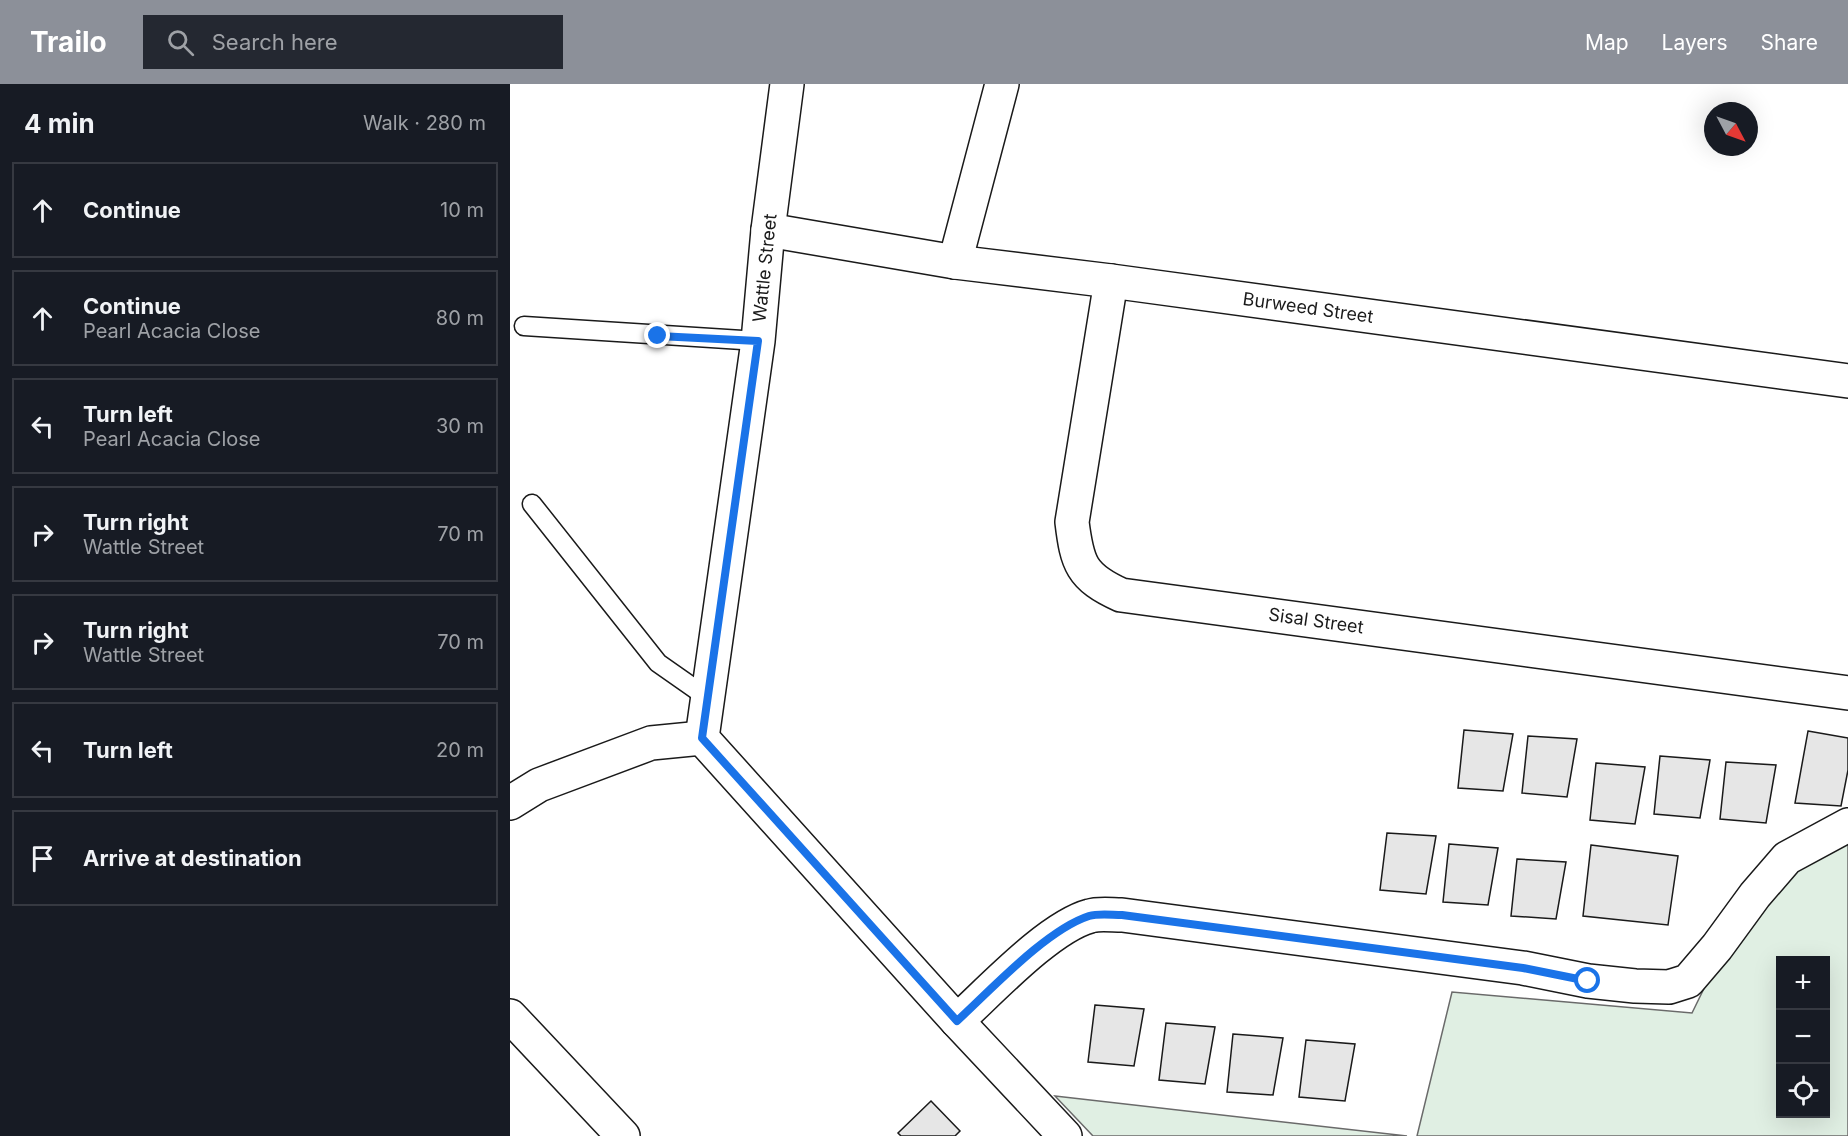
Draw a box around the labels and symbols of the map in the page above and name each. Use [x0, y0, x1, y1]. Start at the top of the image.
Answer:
north arrow [1704, 102, 1758, 156]
street label: Wattle Street [748, 213, 781, 323]
street label: Burweed Street [1241, 288, 1375, 327]
route end [644, 322, 670, 348]
street label: Sisal Street [1267, 603, 1365, 638]
route start [1574, 967, 1600, 993]

